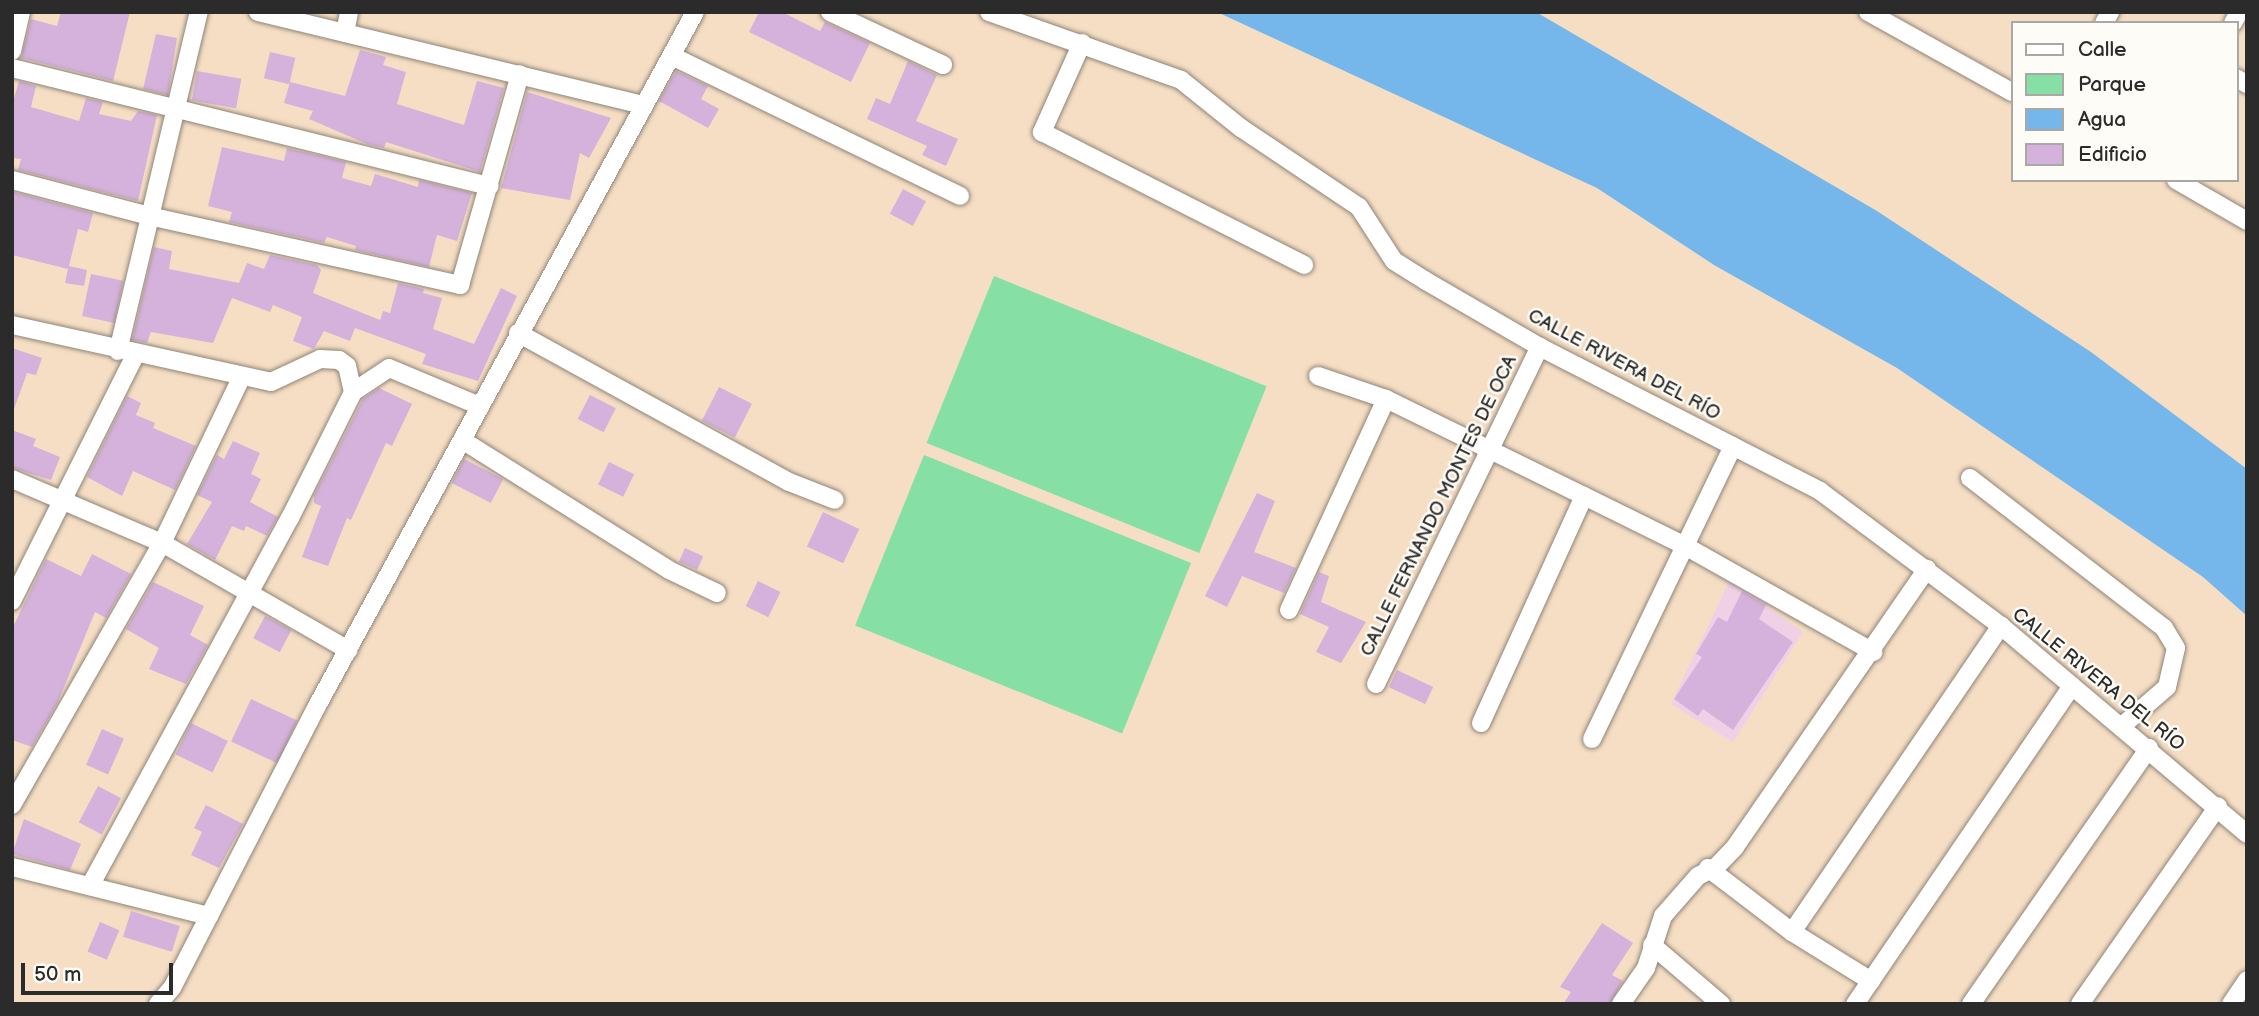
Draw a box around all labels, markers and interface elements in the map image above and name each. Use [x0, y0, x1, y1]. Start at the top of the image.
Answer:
legend [2010, 21, 2238, 182]
text: Calle [2078, 37, 2127, 62]
text: Parque [2078, 72, 2146, 97]
text: Agua [2078, 107, 2126, 132]
text: Edificio [2078, 142, 2147, 167]
street label: CALLE RIVERA DEL RÍO [1524, 305, 1724, 425]
street label: CALLE FERNANDO MONTES DE OCA [1356, 352, 1522, 660]
street label: CALLE RIVERA DEL RÍO [2007, 604, 2189, 756]
scale bar [24, 950, 177, 994]
text: 50 m [34, 962, 81, 987]

